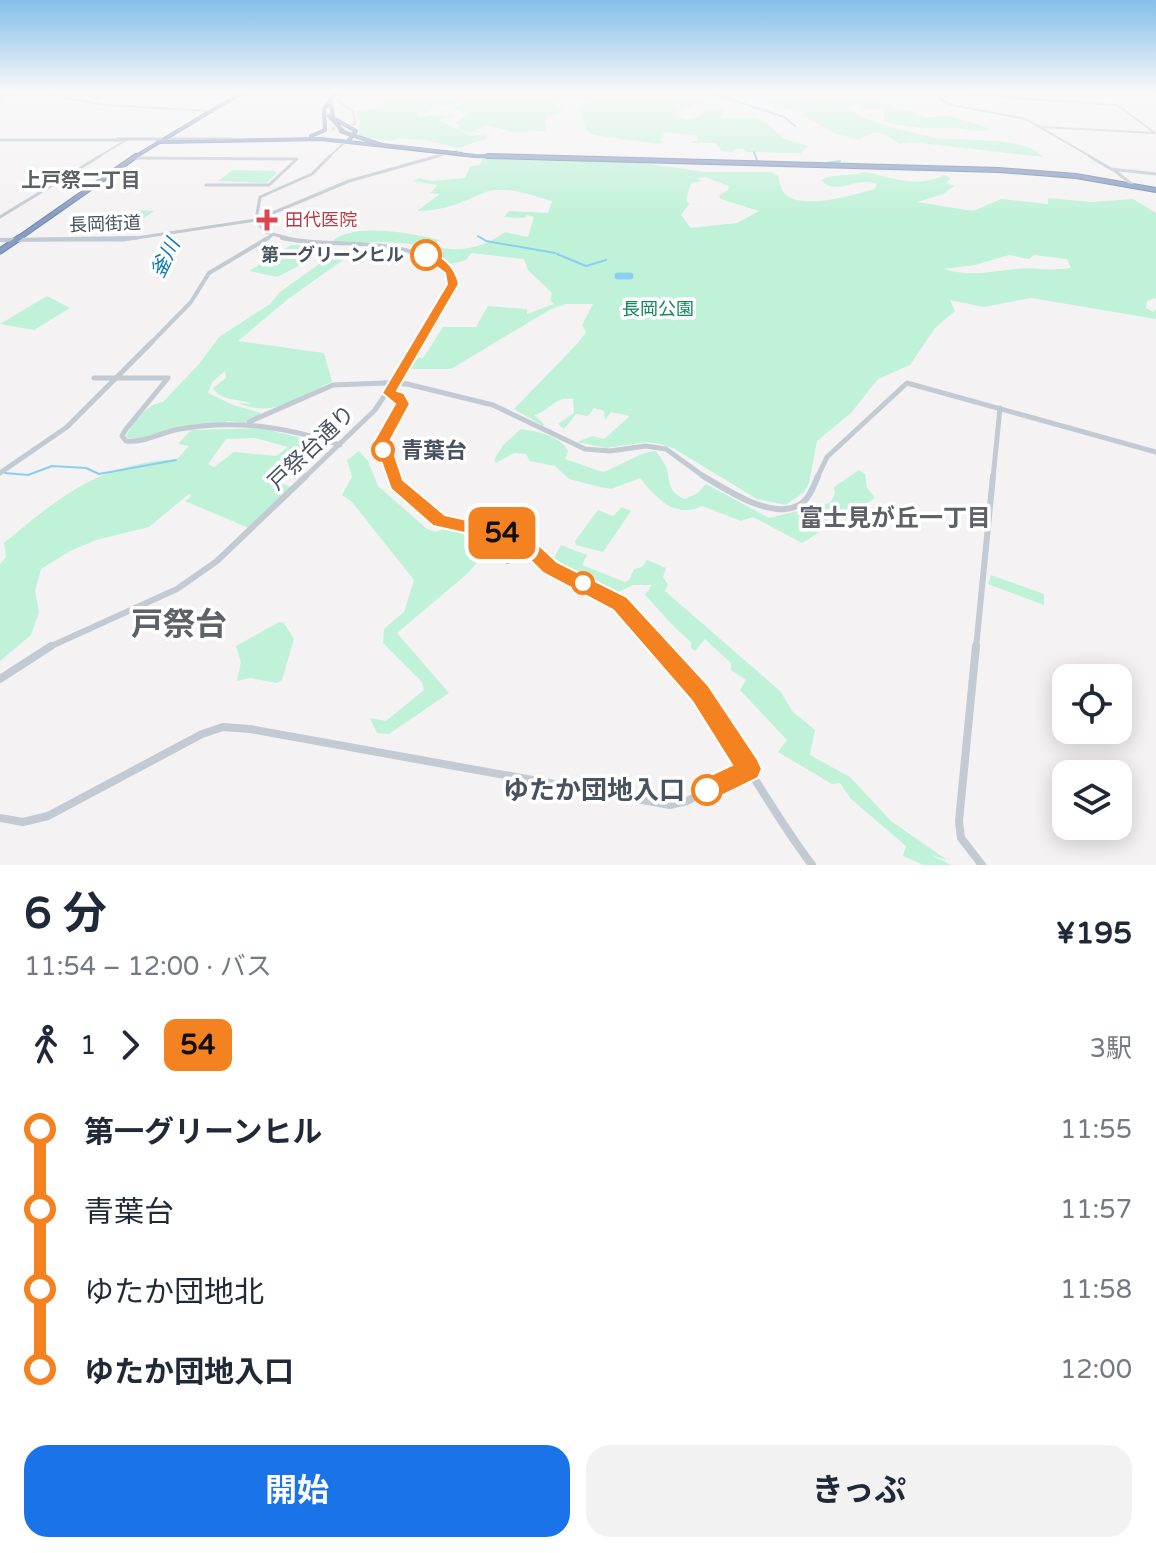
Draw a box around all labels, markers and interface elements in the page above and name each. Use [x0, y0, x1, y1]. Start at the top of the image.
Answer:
district label: 上戸祭二丁目 [21, 169, 141, 193]
marker: 田代医院 [256, 209, 278, 231]
place label: 田代医院 [285, 209, 357, 231]
street label: 長岡街道 [69, 212, 141, 236]
water label: 釜川 [146, 233, 186, 282]
marker: 第一グリーンヒル [411, 240, 441, 270]
place label: 第一グリーンヒル [261, 244, 404, 266]
park label: 長岡公園 [622, 298, 694, 320]
street label: 戸祭台通り [263, 400, 360, 495]
place label: 青葉台 [401, 438, 467, 464]
marker: 青葉台 [372, 439, 394, 461]
district label: 富士見が丘一丁目 [799, 504, 991, 533]
line badge: 54 [466, 507, 538, 559]
text: 54 [484, 516, 520, 550]
unlabelled marker [572, 572, 594, 594]
district label: 戸祭台 [131, 606, 227, 644]
map controls [1052, 664, 1132, 840]
button: locate [1052, 664, 1132, 744]
button: layers [1052, 760, 1132, 840]
place label: ゆたか団地入口 [503, 775, 685, 806]
marker: ゆたか団地入口 [692, 775, 722, 805]
text: 6 分 [24, 888, 107, 941]
text: ¥195 [1056, 915, 1132, 952]
text: 11:54 – 12:00 · バス [24, 951, 272, 982]
icon: walk [24, 1023, 68, 1067]
icon: forward [108, 1023, 152, 1067]
text: 54 [180, 1028, 216, 1062]
text: 1 [80, 1030, 96, 1061]
text: 3駅 [1090, 1033, 1132, 1064]
text: 第一グリーンヒル [84, 1114, 323, 1151]
text: 11:55 [1060, 1114, 1132, 1145]
text: 青葉台 [84, 1194, 174, 1231]
text: 11:57 [1060, 1194, 1132, 1225]
text: ゆたか団地北 [84, 1274, 264, 1311]
text: 11:58 [1060, 1274, 1132, 1305]
text: ゆたか団地入口 [84, 1354, 294, 1391]
text: 12:00 [1060, 1354, 1132, 1385]
button: 開始 [24, 1445, 570, 1537]
button: きっぷ [586, 1445, 1132, 1537]

